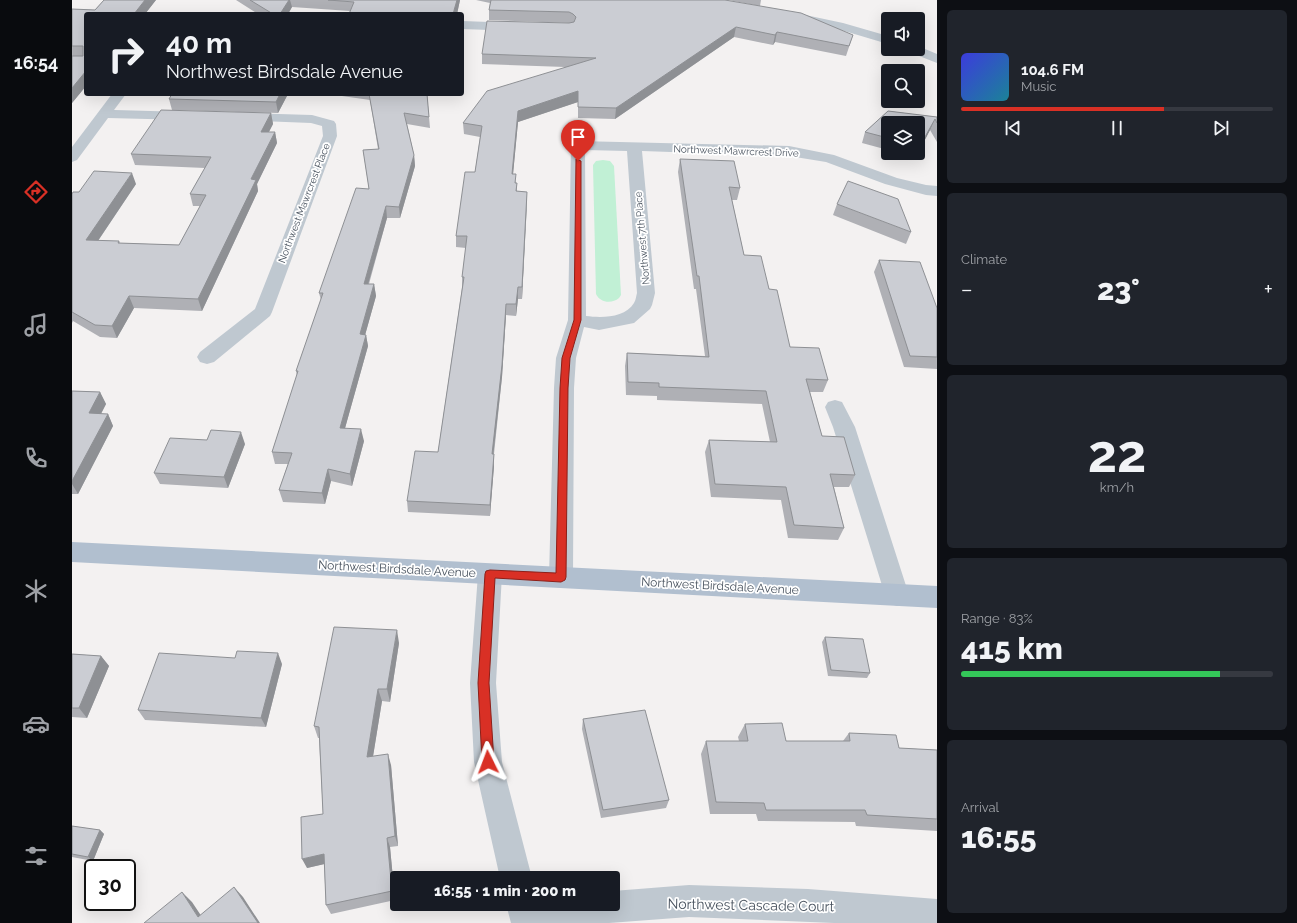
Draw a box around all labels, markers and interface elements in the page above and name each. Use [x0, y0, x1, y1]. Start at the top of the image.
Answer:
map controls [881, 12, 925, 160]
button: sound [881, 12, 925, 56]
text: 40 m [166, 27, 232, 60]
icon: right [100, 28, 152, 80]
text: 16:54 [14, 52, 58, 73]
text: Northwest Birdsdale Avenue [166, 61, 403, 82]
text: 104.6 FM [1021, 61, 1084, 79]
button: search [881, 64, 925, 108]
text: Music [1021, 79, 1056, 94]
button: layers [881, 116, 925, 160]
icon: previous [1002, 117, 1024, 139]
icon: pause [1106, 117, 1128, 139]
icon: next [1210, 117, 1232, 139]
pin [561, 120, 595, 161]
icon: arrive [567, 126, 589, 148]
street label: Northwest Mawrcrest Place [276, 141, 332, 264]
street label: Northwest Mawrcrest Drive [673, 143, 799, 159]
icon: directions [22, 178, 50, 206]
street label: Northwest 7th Place [632, 191, 652, 285]
text: Climate [961, 252, 1007, 267]
text: 23° [1097, 272, 1140, 307]
text: − [961, 276, 973, 302]
text: + [1264, 276, 1273, 302]
icon: music [22, 311, 50, 339]
text: 22 [1088, 423, 1146, 484]
icon: phone [22, 444, 50, 472]
text: km/h [1100, 480, 1134, 495]
street label: Northwest Birdsdale Avenue [318, 558, 476, 580]
street label: Northwest Birdsdale Avenue [641, 575, 799, 597]
icon: climate [22, 577, 50, 605]
text: Range · 83% [961, 611, 1033, 626]
text: 415 km [961, 631, 1063, 666]
icon: car [22, 710, 50, 738]
position arrow [467, 741, 509, 783]
text: Arrival [961, 800, 999, 815]
text: 16:55 [961, 820, 1036, 855]
icon: filters [22, 842, 50, 870]
speed limit sign: 30 [84, 859, 136, 911]
text: 16:55 · 1 min · 200 m [434, 882, 576, 900]
street label: Northwest Cascade Court [668, 896, 835, 914]

